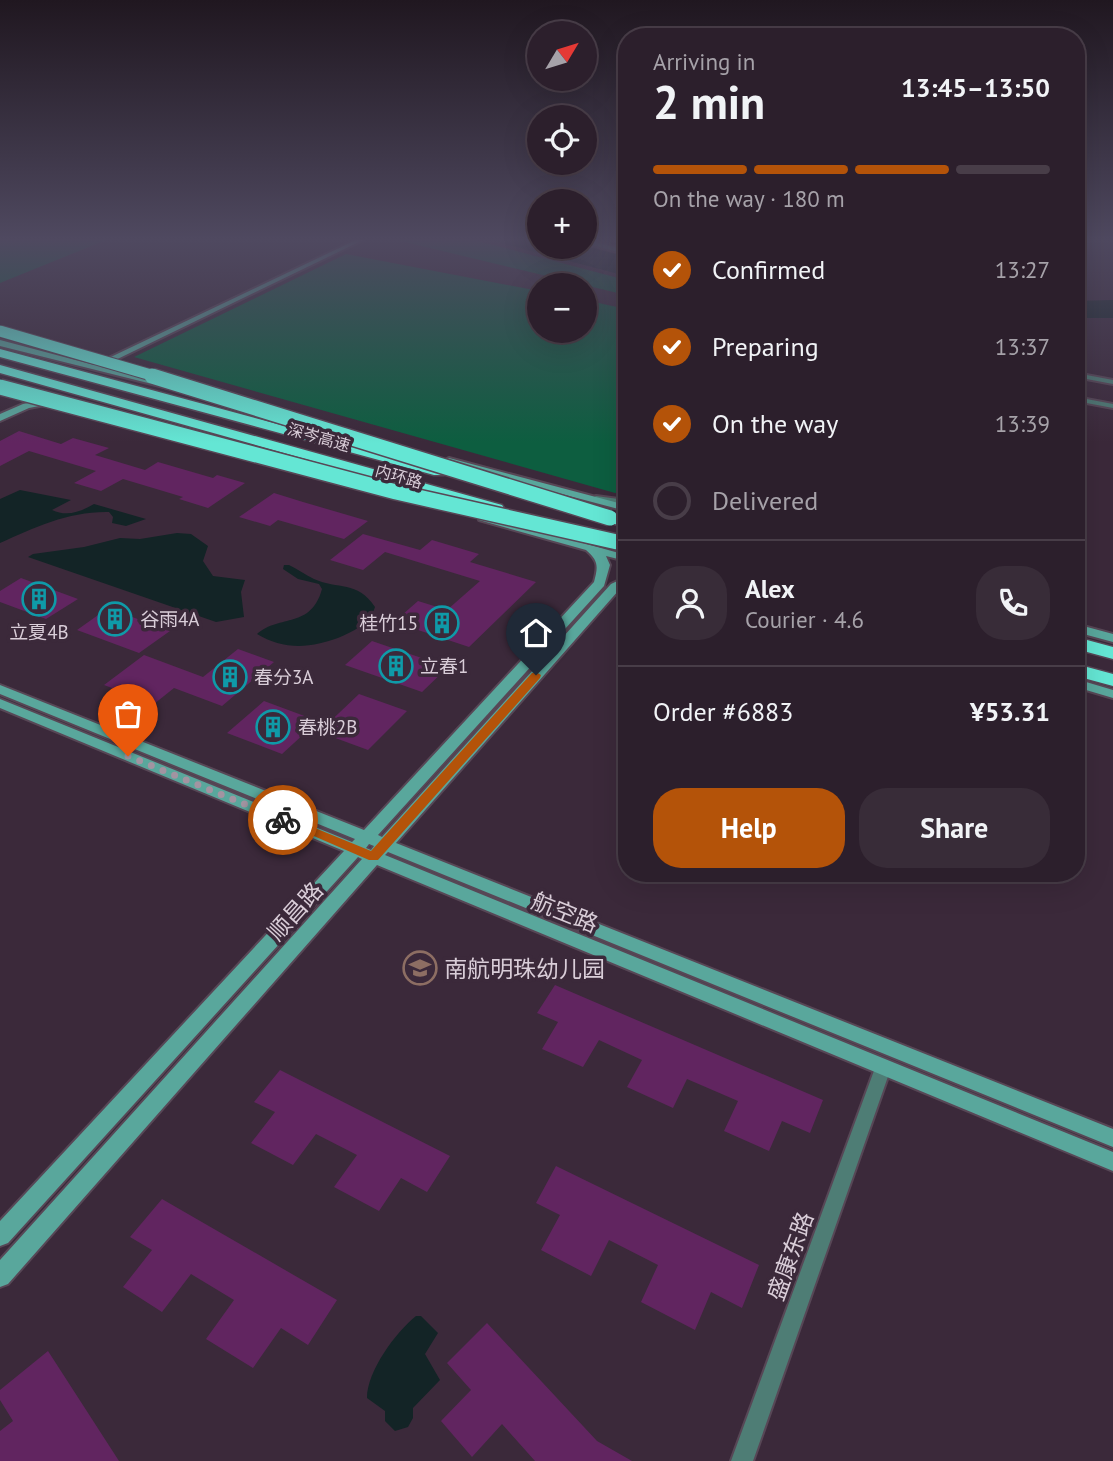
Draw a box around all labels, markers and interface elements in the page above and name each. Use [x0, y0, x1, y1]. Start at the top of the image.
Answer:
north arrow [527, 21, 597, 91]
map controls [527, 21, 597, 343]
text: Arriving in [653, 47, 755, 76]
text: 13:45–13:50 [901, 71, 1050, 104]
text: 2 min [653, 72, 765, 132]
button: locate [527, 105, 597, 175]
text: On the way · 180 m [653, 184, 845, 213]
button: + [527, 189, 597, 259]
icon: check [653, 251, 691, 289]
text: Confirmed [712, 253, 825, 286]
text: 13:27 [995, 255, 1050, 284]
button: − [527, 273, 597, 343]
icon: check [653, 328, 691, 366]
text: Preparing [712, 330, 819, 363]
text: 13:37 [995, 332, 1050, 361]
icon: check [653, 405, 691, 443]
text: On the way [712, 407, 838, 440]
text: 13:39 [995, 409, 1050, 438]
street label: 深岑高速 [285, 419, 353, 455]
street label: 内环路 [373, 460, 425, 492]
text: Delivered [712, 484, 818, 517]
button: person [653, 566, 727, 640]
button: phone [976, 566, 1050, 640]
text: Alex [745, 572, 795, 605]
building icon: 立夏4B [20, 580, 58, 618]
building icon: 谷雨4A [96, 600, 134, 638]
pin [506, 603, 566, 675]
building icon: 桂竹15 [423, 604, 461, 642]
text: Courier · 4.6 [745, 605, 864, 634]
place label: 谷雨4A [140, 607, 199, 631]
place label: 桂竹15 [359, 611, 418, 635]
icon: home [517, 614, 555, 652]
place label: 立夏4B [9, 620, 69, 644]
building icon: 立春1 [377, 647, 415, 685]
place label: 立春1 [420, 654, 468, 678]
building icon: 春分3A [211, 658, 249, 696]
place label: 春分3A [254, 665, 313, 689]
pin [98, 684, 158, 756]
icon: bag [109, 695, 147, 733]
text: Order #6883 [653, 695, 793, 728]
text: ¥53.31 [970, 695, 1050, 728]
building icon: 春桃2B [254, 708, 292, 746]
place label: 春桃2B [298, 715, 357, 739]
courier [248, 785, 318, 855]
button: Help [653, 788, 845, 868]
button: Share [859, 788, 1050, 868]
icon: bike [264, 801, 302, 839]
street label: 顺昌路 [261, 876, 329, 946]
street label: 航空路 [528, 886, 602, 938]
school or university icon: 南航明珠幼儿园 [401, 949, 439, 987]
place label: 南航明珠幼儿园 [444, 954, 605, 983]
street label: 盛康东路 [761, 1208, 819, 1304]

